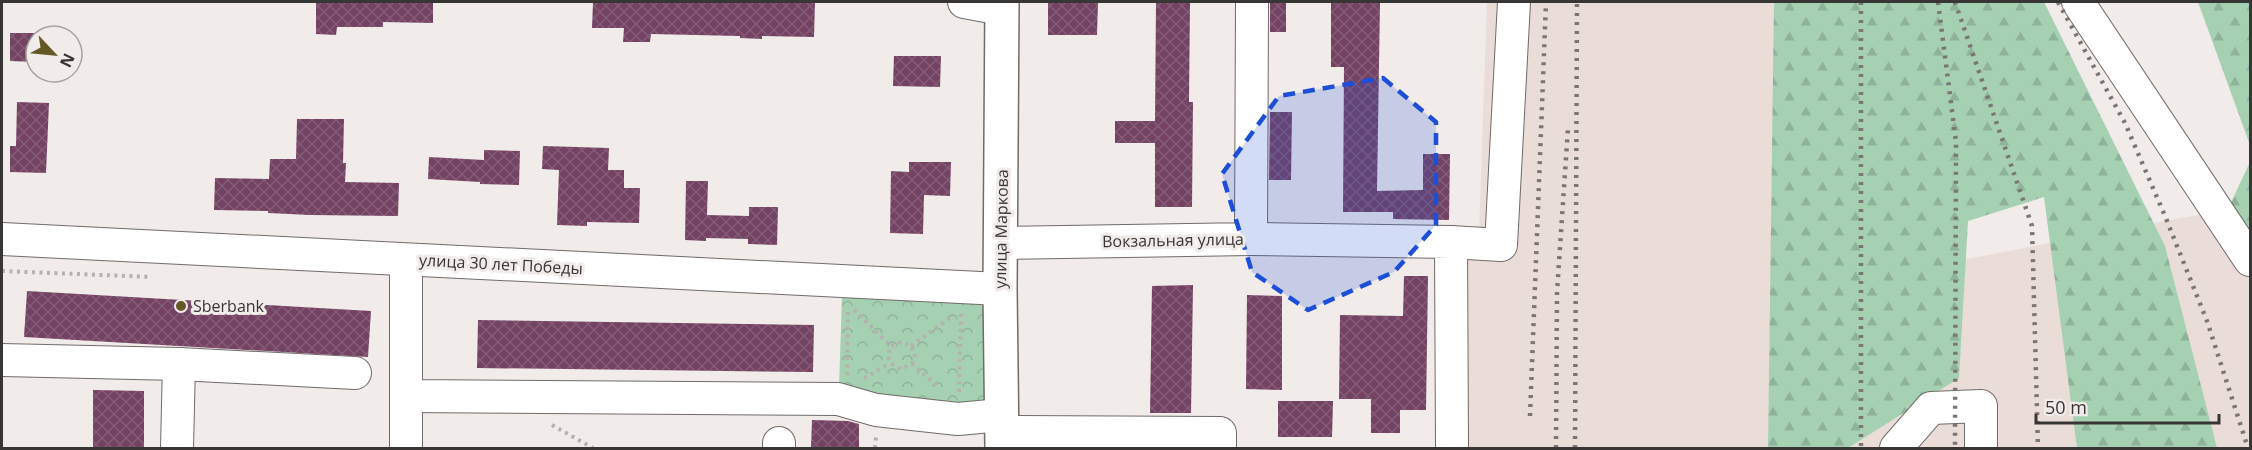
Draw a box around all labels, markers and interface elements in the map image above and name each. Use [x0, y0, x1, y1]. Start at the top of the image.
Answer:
north arrow [24, 24, 84, 84]
text: N [55, 50, 80, 71]
street label: улица Маркова [989, 169, 1013, 289]
street label: Вокзальная улица [1102, 228, 1244, 252]
street label: улица 30 лет Победы [419, 249, 583, 279]
place label: Sberbank [193, 295, 265, 317]
marker: Sberbank [174, 299, 188, 313]
scale bar [2036, 387, 2219, 425]
text: 50 m [2045, 395, 2087, 419]

